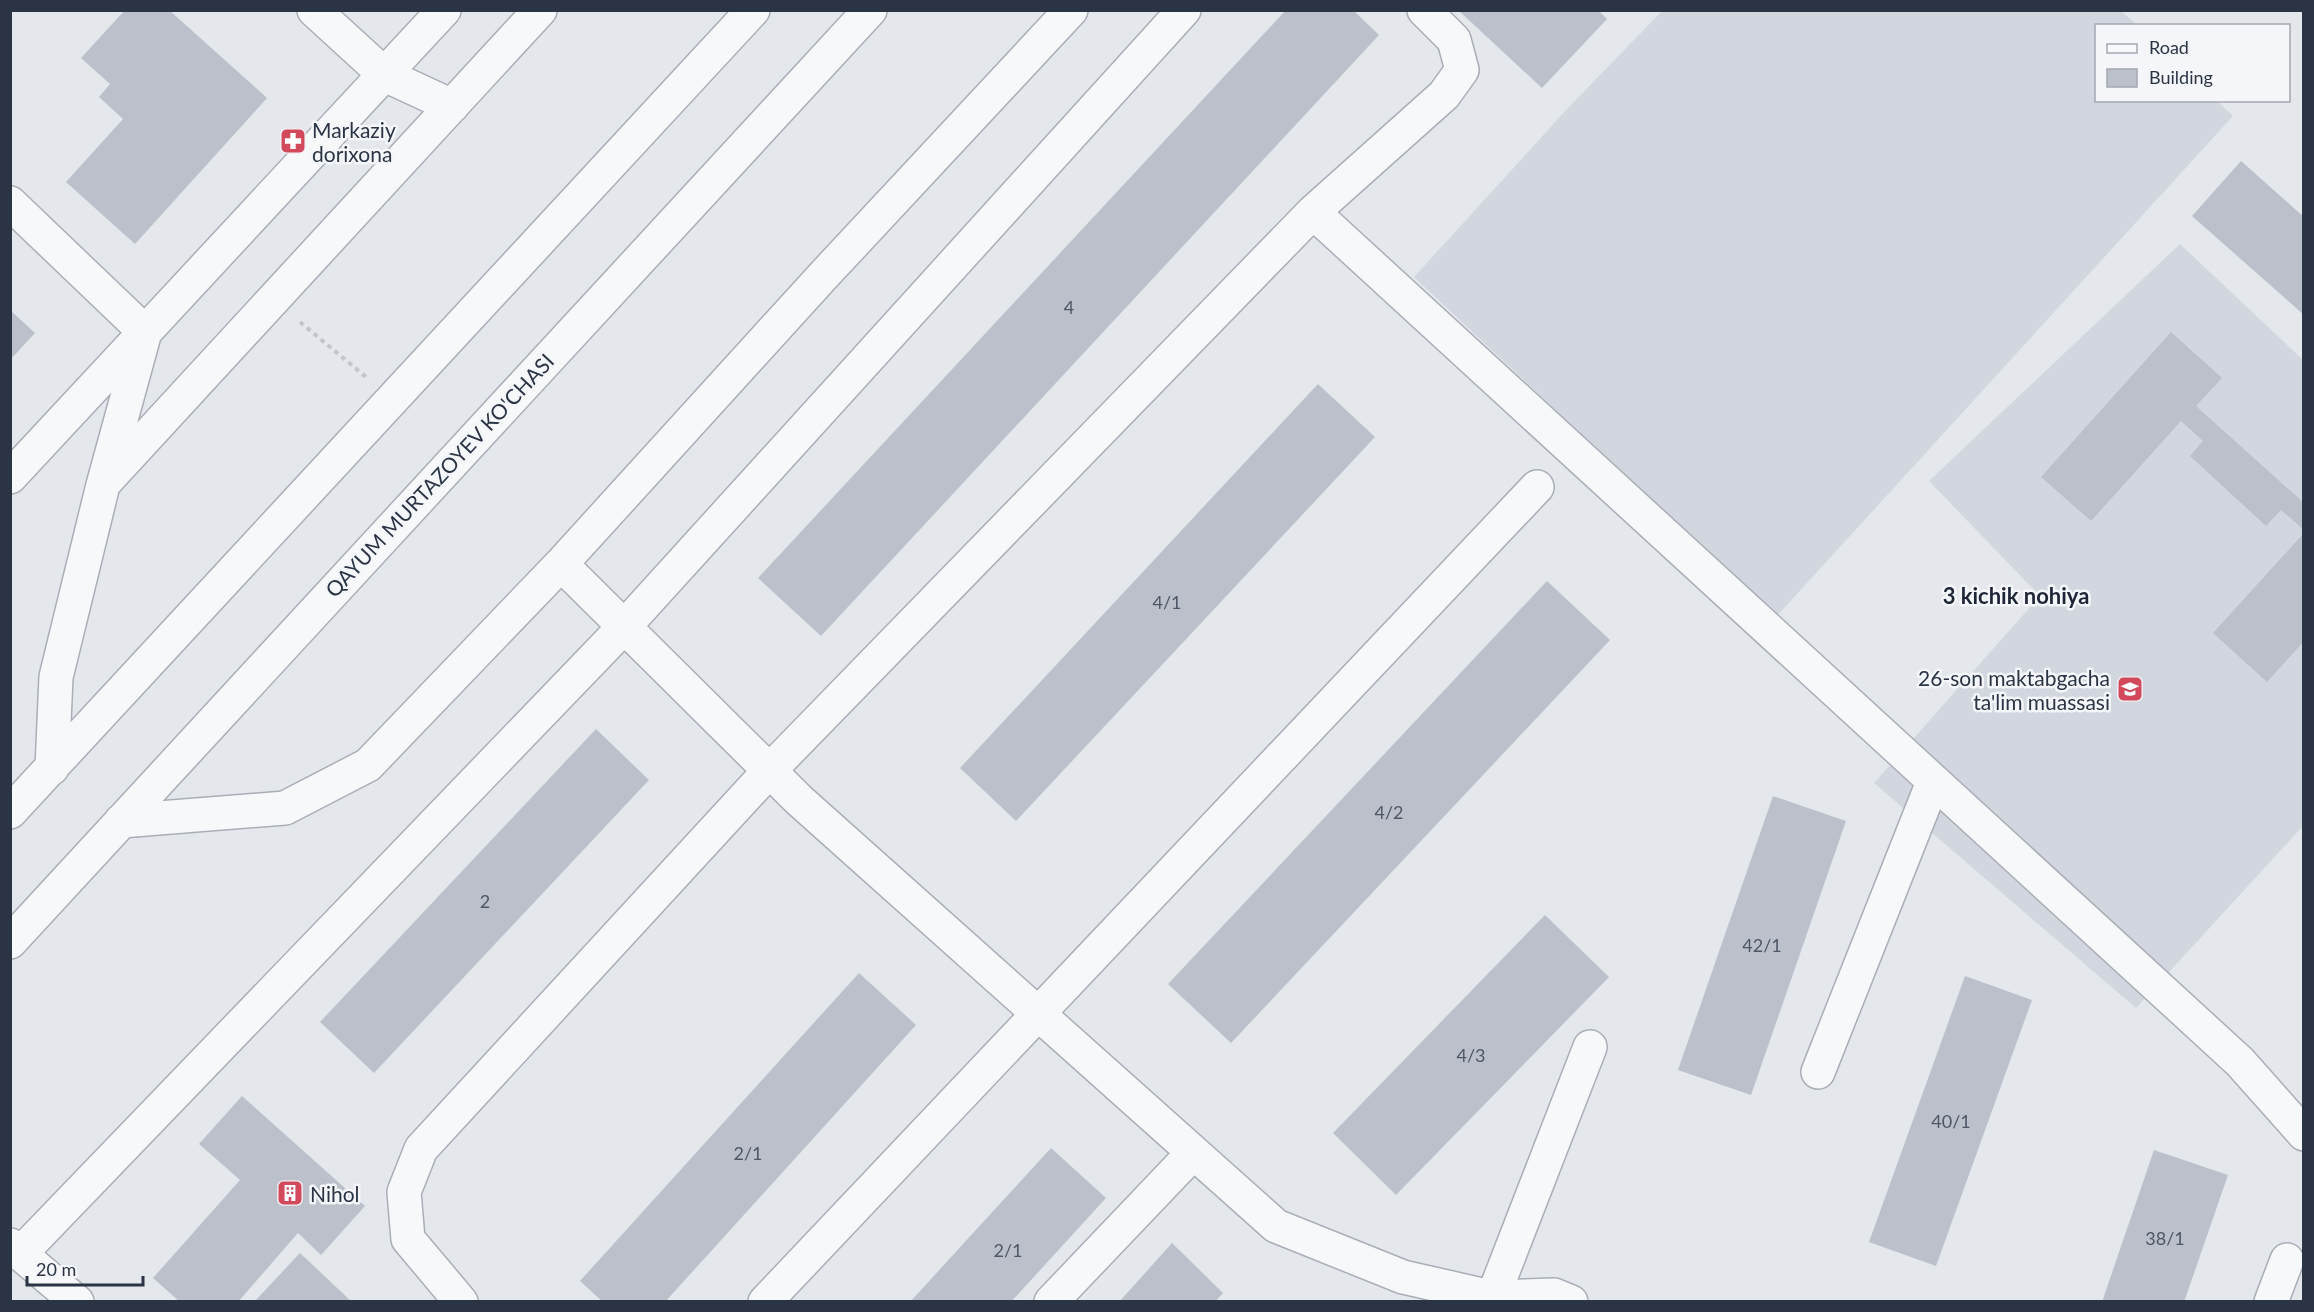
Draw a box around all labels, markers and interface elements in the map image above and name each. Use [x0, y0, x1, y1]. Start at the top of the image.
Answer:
legend [2095, 24, 2290, 102]
text: Road [2149, 36, 2189, 58]
text: Building [2149, 66, 2213, 88]
place label: Markaziy dorixona [312, 117, 396, 166]
pharmacy icon: Markaziy dorixona [278, 126, 308, 156]
house number: 4 [1064, 296, 1074, 318]
street label: QAYUM MURTAZOYEV KO'CHASI [320, 348, 558, 602]
district label: 3 kichik nohiya [1943, 582, 2089, 609]
house number: 4/1 [1152, 591, 1182, 613]
place label: 26-son maktabgacha ta'lim muassasi [1918, 665, 2110, 714]
school or university icon: 26-son maktabgacha ta'lim muassasi [2115, 674, 2145, 704]
house number: 4/2 [1374, 801, 1404, 823]
house number: 2 [480, 890, 490, 912]
house number: 42/1 [1742, 934, 1782, 956]
house number: 4/3 [1456, 1044, 1486, 1066]
house number: 40/1 [1931, 1110, 1971, 1132]
house number: 2/1 [733, 1142, 763, 1164]
building icon: Nihol [275, 1178, 305, 1208]
place label: Nihol [310, 1181, 360, 1206]
house number: 38/1 [2145, 1227, 2185, 1249]
house number: 2/1 [993, 1239, 1023, 1261]
scale bar [27, 1249, 142, 1287]
text: 20 m [36, 1258, 76, 1280]

